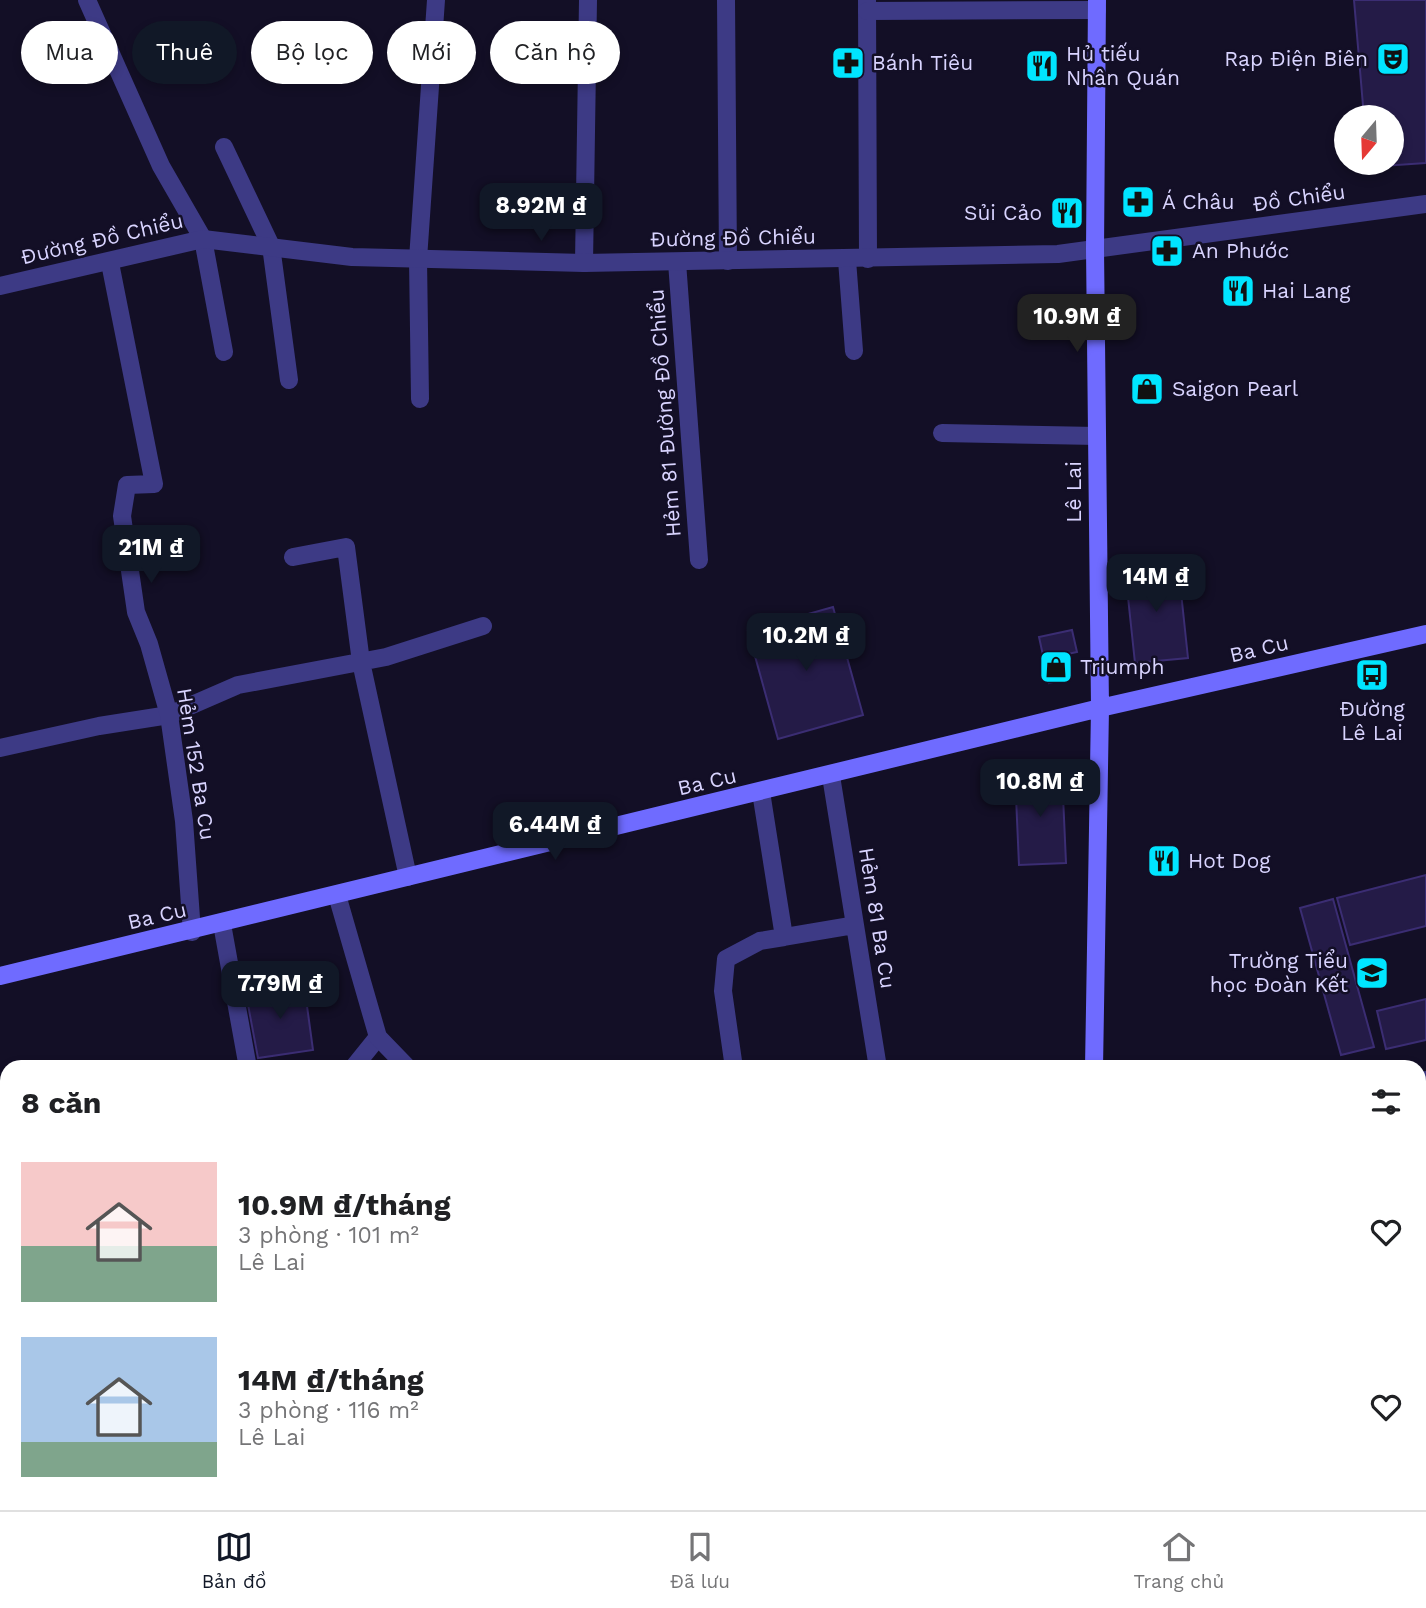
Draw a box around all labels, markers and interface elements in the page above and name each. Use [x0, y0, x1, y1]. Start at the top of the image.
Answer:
chip: Mua [21, 21, 118, 84]
chip: Thuê [132, 21, 237, 84]
chip: Bộ lọc [251, 21, 373, 84]
chip: Mới [387, 21, 476, 84]
chip: Căn hộ [490, 21, 620, 84]
theatre icon: Rạp Điện Biên [1374, 40, 1412, 78]
place label: Hủ tiếu Nhân Quán [1066, 41, 1180, 90]
pharmacy icon: Bánh Tiêu [829, 44, 867, 82]
place label: Rạp Điện Biên [1224, 46, 1368, 71]
restaurant icon: Hủ tiếu Nhân Quán [1023, 47, 1061, 85]
place label: Bánh Tiêu [872, 50, 973, 75]
north arrow [1334, 105, 1404, 175]
map controls [1334, 105, 1404, 175]
street label: Đồ Chiểu [1251, 179, 1347, 216]
pharmacy icon: Á Châu [1119, 183, 1157, 221]
pin: 8.92M ₫ [476, 184, 606, 243]
place label: Á Châu [1162, 189, 1234, 214]
text: 8.92M ₫ [495, 192, 587, 219]
restaurant icon: Sủi Cảo [1048, 194, 1086, 232]
place label: Sủi Cảo [964, 200, 1042, 225]
street label: Đường Đồ Chiểu [18, 208, 185, 269]
street label: Đường Đồ Chiểu [650, 224, 816, 251]
pharmacy icon: An Phước [1148, 232, 1186, 270]
place label: An Phước [1192, 238, 1289, 263]
restaurant icon: Hai Lang [1219, 272, 1257, 310]
place label: Hai Lang [1262, 278, 1351, 303]
street label: Hẻm 81 Đường Đồ Chiểu [643, 288, 686, 538]
pin: 10.9M ₫ [1012, 294, 1142, 354]
text: 10.9M ₫ [1033, 303, 1121, 330]
shop icon: Saigon Pearl [1128, 370, 1166, 408]
place label: Saigon Pearl [1172, 376, 1299, 401]
street label: Lê Lai [1061, 461, 1086, 523]
pin: 21M ₫ [102, 526, 200, 585]
text: 21M ₫ [118, 534, 184, 561]
pin: 14M ₫ [1107, 554, 1205, 614]
text: 14M ₫ [1123, 563, 1189, 590]
pin: 10.2M ₫ [741, 614, 871, 673]
text: 10.2M ₫ [763, 622, 849, 649]
street label: Ba Cu [1227, 630, 1291, 667]
shop icon: Triumph [1037, 648, 1075, 686]
place label: Triumph [1080, 654, 1165, 679]
bus stop icon: Đường Lê Lai [1353, 656, 1391, 694]
street label: Hẻm 152 Ba Cu [172, 686, 221, 842]
place label: Đường Lê Lai [1339, 696, 1405, 745]
pin: 10.8M ₫ [975, 760, 1105, 819]
street label: Ba Cu [675, 763, 739, 800]
text: 10.8M ₫ [996, 768, 1084, 795]
pin: 6.44M ₫ [490, 802, 620, 862]
text: 6.44M ₫ [509, 811, 601, 838]
restaurant icon: Hot Dog [1145, 842, 1183, 880]
street label: Hẻm 81 Ba Cu [854, 846, 901, 990]
place label: Hot Dog [1188, 848, 1271, 873]
street label: Ba Cu [125, 897, 189, 934]
place label: Trường Tiểu học Đoàn Kết [1210, 948, 1348, 997]
school or university icon: Trường Tiểu học Đoàn Kết [1353, 954, 1391, 992]
pin: 7.79M ₫ [215, 962, 345, 1021]
text: 7.79M ₫ [237, 970, 323, 997]
icon: filters [1367, 1083, 1405, 1121]
text: 8 căn [21, 1085, 101, 1120]
text: 10.9M ₫/tháng [238, 1187, 451, 1222]
icon: home [77, 1190, 161, 1274]
icon: heart [1367, 1213, 1405, 1251]
text: 3 phòng · 101 m² [238, 1222, 419, 1249]
text: Lê Lai [238, 1249, 305, 1276]
text: 14M ₫/tháng [238, 1362, 424, 1397]
icon: home [77, 1365, 161, 1449]
icon: heart [1367, 1388, 1405, 1426]
text: 3 phòng · 116 m² [238, 1397, 419, 1424]
text: Lê Lai [238, 1424, 305, 1451]
tab: Bản đồ [202, 1528, 266, 1593]
tab: Đã lưu [670, 1528, 730, 1593]
tab: Trang chủ [1133, 1528, 1224, 1593]

